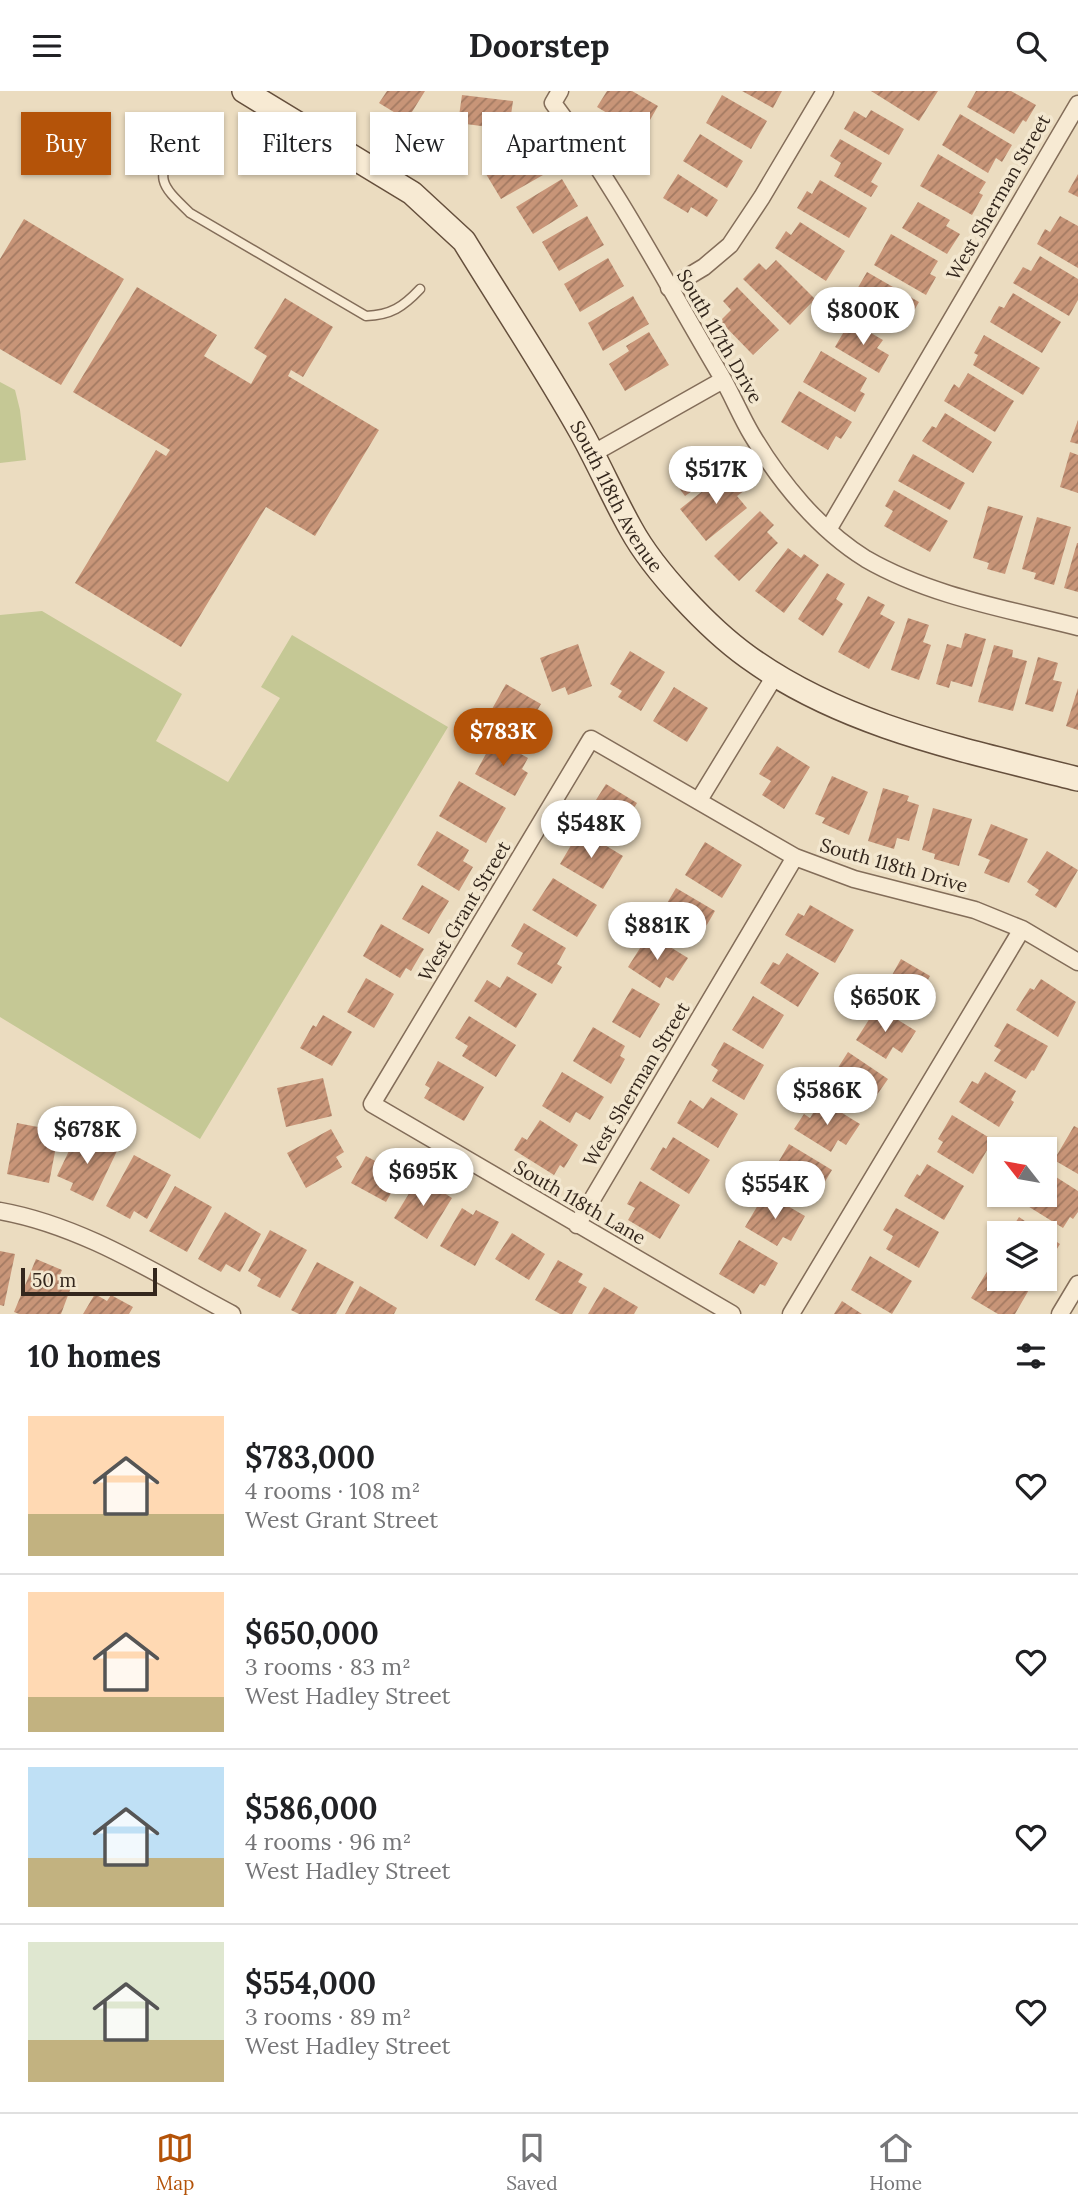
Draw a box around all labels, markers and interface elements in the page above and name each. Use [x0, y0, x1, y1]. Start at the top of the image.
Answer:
text: Doorstep [469, 25, 609, 66]
icon: menu [28, 27, 66, 65]
icon: search [1012, 27, 1050, 65]
street label: West Sherman Street [941, 109, 1056, 284]
chip: Buy [21, 112, 111, 175]
chip: Rent [125, 112, 224, 175]
chip: Filters [238, 112, 356, 175]
chip: New [370, 112, 468, 175]
chip: Apartment [482, 112, 650, 175]
street label: South 117th Drive [672, 265, 768, 407]
pin: $800K [814, 287, 912, 347]
text: $800K [827, 295, 899, 324]
street label: South 118th Avenue [565, 416, 668, 577]
pin: $517K [667, 447, 765, 506]
text: $517K [685, 454, 747, 483]
pin: $783K [454, 709, 552, 768]
text: $783K [470, 716, 536, 745]
pin: $548K [542, 801, 640, 860]
text: $548K [557, 808, 625, 837]
street label: South 118th Drive [817, 832, 971, 898]
street label: West Grant Street [413, 836, 516, 986]
pin: $881K [608, 903, 706, 962]
text: $881K [624, 910, 690, 939]
pin: $650K [836, 975, 934, 1034]
text: $650K [850, 982, 920, 1011]
street label: West Sherman Street [577, 997, 695, 1171]
pin: $586K [778, 1067, 876, 1127]
text: $586K [793, 1075, 861, 1104]
pin: $678K [38, 1107, 136, 1166]
text: $678K [53, 1114, 121, 1143]
north arrow [987, 1137, 1057, 1207]
map controls [987, 1137, 1057, 1291]
pin: $695K [374, 1149, 472, 1208]
street label: South 118th Lane [510, 1155, 650, 1249]
text: $695K [389, 1156, 457, 1185]
pin: $554K [726, 1161, 824, 1221]
text: $554K [741, 1169, 809, 1198]
button: layers [987, 1221, 1057, 1291]
scale bar [21, 1265, 158, 1297]
text: 50 m [32, 1268, 76, 1292]
text: 10 homes [28, 1337, 161, 1375]
icon: filters [1012, 1337, 1050, 1375]
text: $783,000 [245, 1438, 375, 1476]
icon: home [84, 1444, 168, 1528]
icon: heart [1012, 1467, 1050, 1505]
text: 4 rooms · 108 m² [245, 1476, 420, 1505]
text: West Grant Street [245, 1505, 438, 1534]
text: $650,000 [245, 1614, 379, 1652]
icon: home [84, 1620, 168, 1704]
icon: heart [1012, 1643, 1050, 1681]
text: 3 rooms · 83 m² [245, 1652, 411, 1681]
text: West Hadley Street [245, 1681, 450, 1710]
text: $586,000 [245, 1789, 378, 1827]
icon: home [84, 1795, 168, 1879]
icon: heart [1012, 1818, 1050, 1856]
text: 4 rooms · 96 m² [245, 1827, 411, 1856]
text: West Hadley Street [245, 1856, 450, 1885]
text: $554,000 [245, 1964, 376, 2002]
icon: home [84, 1970, 168, 2054]
icon: heart [1012, 1993, 1050, 2031]
text: 3 rooms · 89 m² [245, 2002, 411, 2031]
text: West Hadley Street [245, 2031, 450, 2060]
tab: Map [156, 2129, 194, 2195]
tab: Saved [506, 2129, 558, 2195]
tab: Home [869, 2129, 922, 2195]

